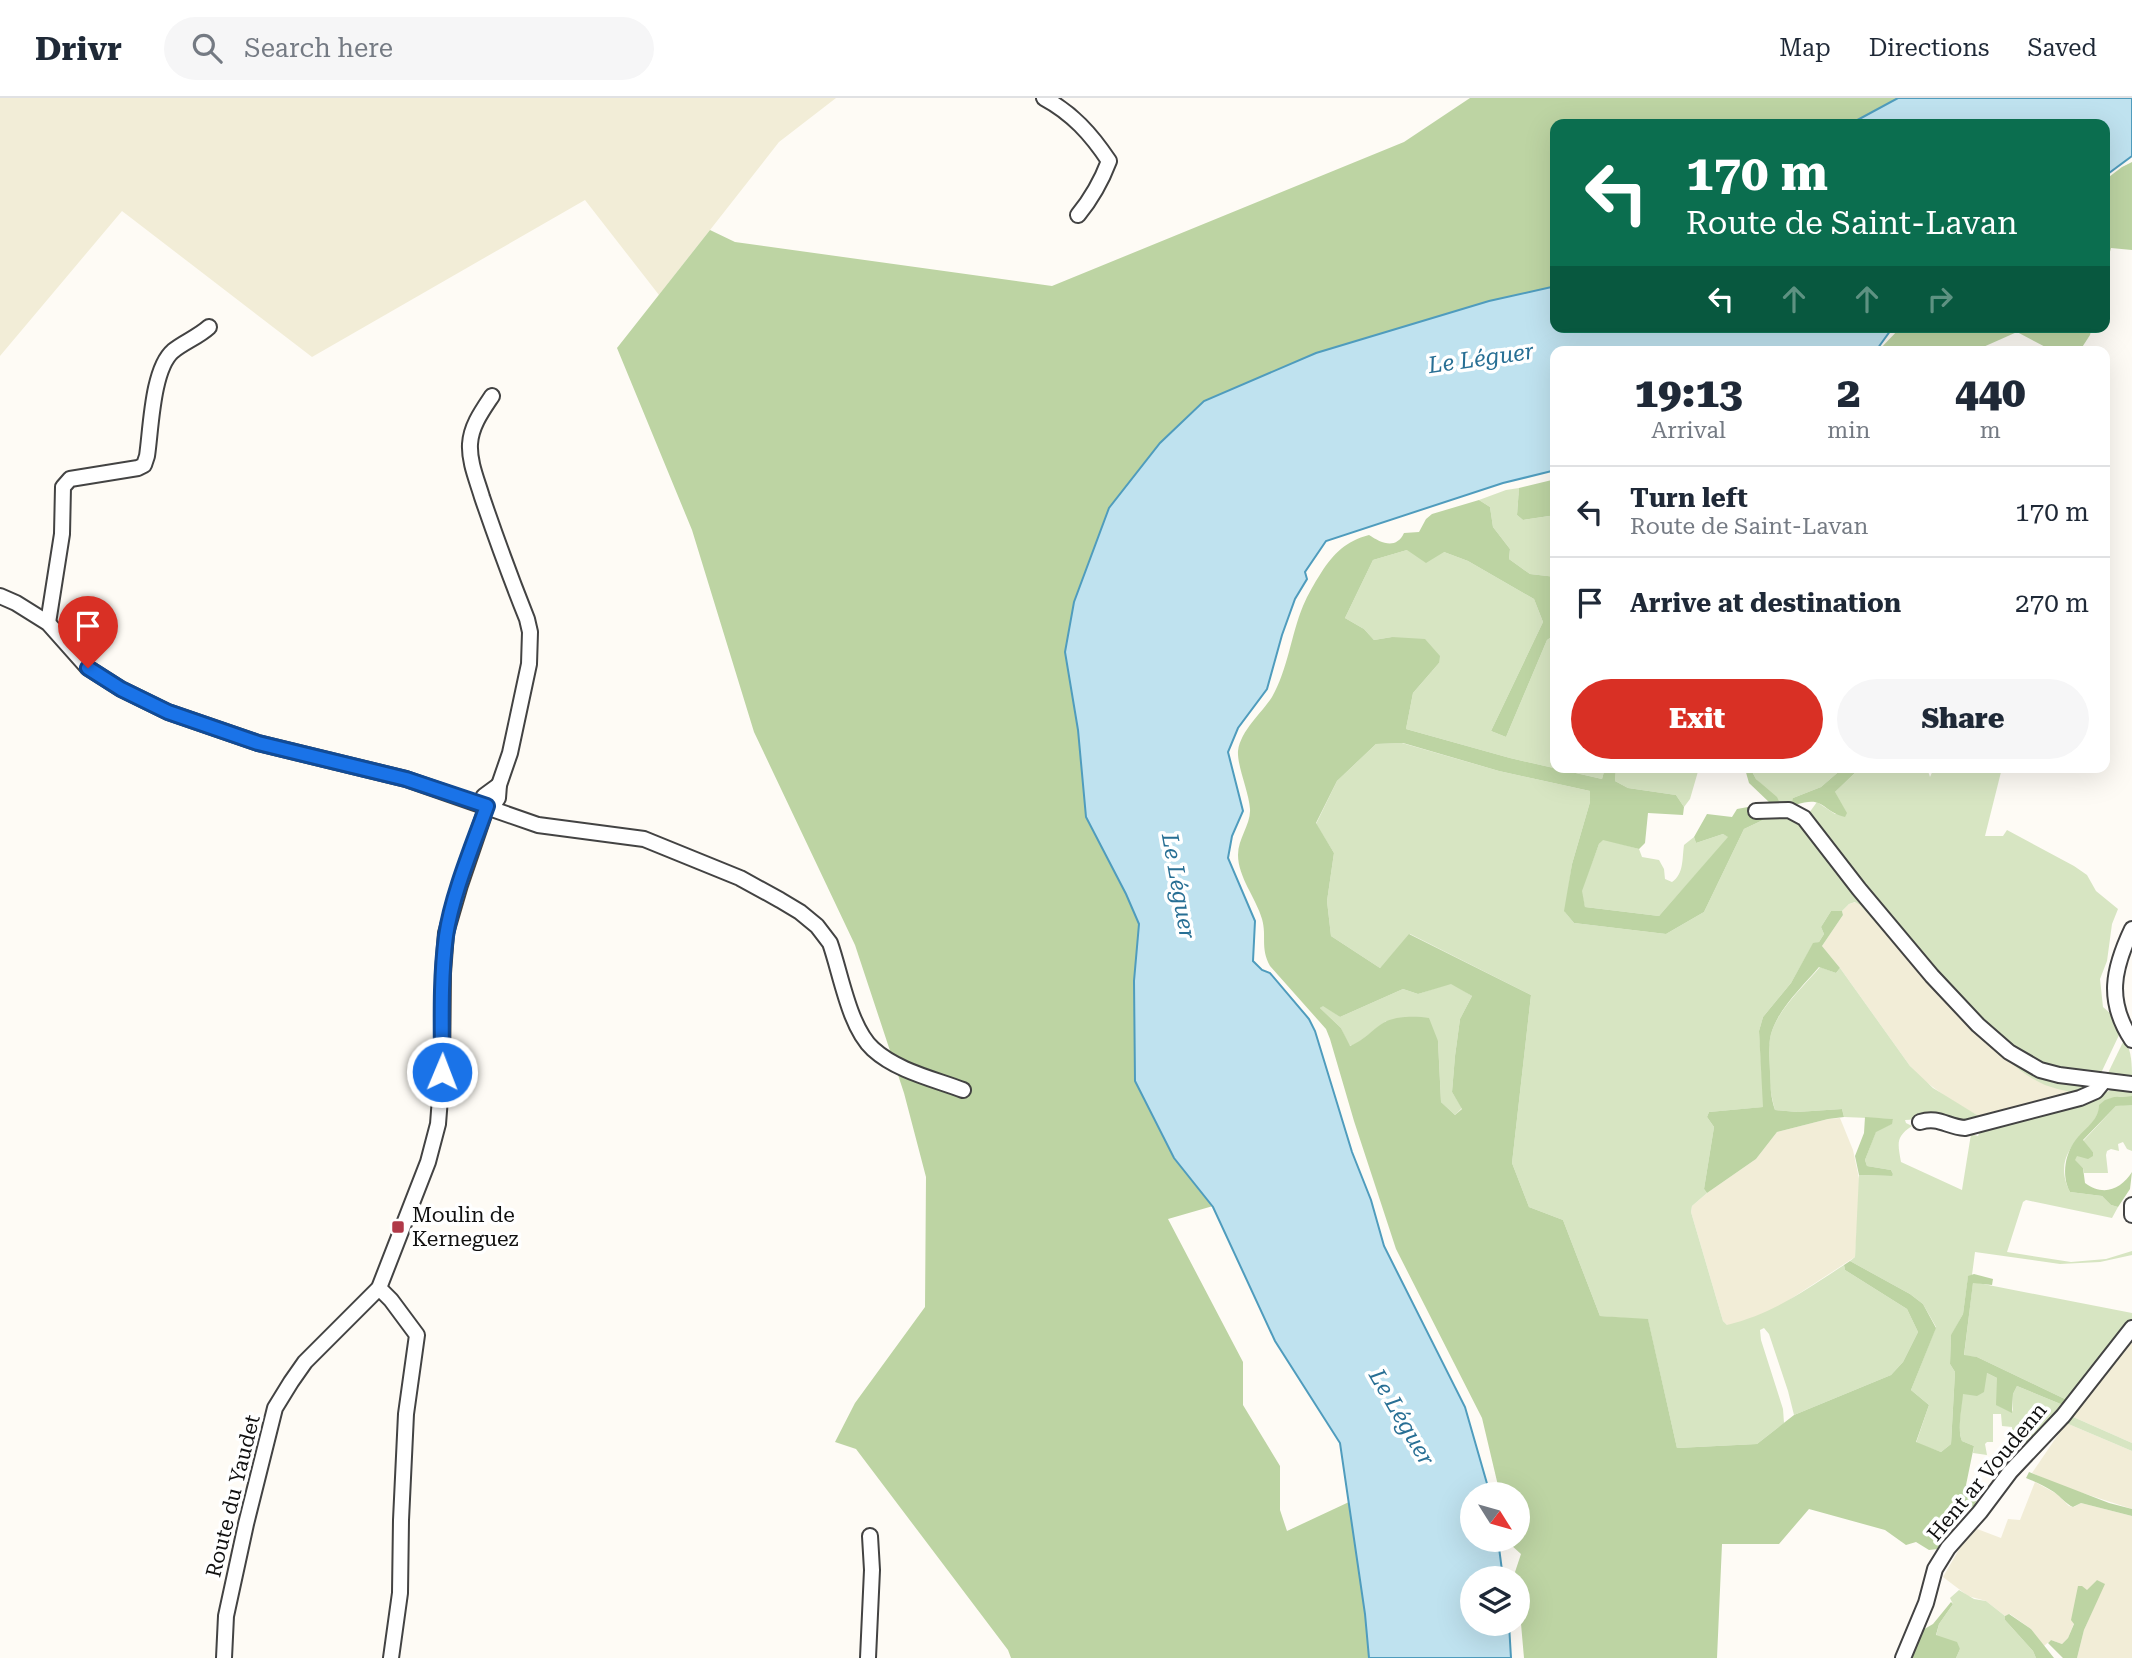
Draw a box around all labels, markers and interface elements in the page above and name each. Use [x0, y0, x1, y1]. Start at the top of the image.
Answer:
search box [164, 17, 654, 80]
text: Drivr [35, 29, 122, 68]
icon: search [188, 29, 226, 67]
text: Search here [244, 33, 393, 63]
text: Map [1779, 34, 1831, 62]
text: Directions [1869, 34, 1989, 62]
text: Saved [2027, 34, 2097, 62]
text: 170 m [1686, 145, 1828, 202]
icon: left [1571, 147, 1662, 238]
text: Route de Saint-Lavan [1686, 204, 2018, 242]
icon: left [1702, 280, 1740, 318]
icon: ahead [1775, 280, 1813, 318]
icon: ahead [1848, 280, 1886, 318]
icon: right [1921, 280, 1959, 318]
water label: Le Léguer [1425, 338, 1536, 379]
text: 19:13 [1635, 368, 1743, 417]
text: 2 [1837, 368, 1861, 417]
text: 440 [1955, 368, 2025, 417]
text: Arrival [1651, 417, 1726, 444]
text: min [1827, 417, 1870, 444]
text: m [1980, 417, 2001, 444]
text: Turn left [1630, 483, 1748, 513]
icon: left [1571, 493, 1609, 531]
text: 170 m [2015, 497, 2089, 527]
text: Route de Saint-Lavan [1630, 513, 1868, 540]
icon: arrive [1571, 584, 1609, 622]
text: Arrive at destination [1630, 588, 1901, 618]
text: 270 m [2015, 588, 2089, 618]
pin [58, 596, 118, 668]
icon: arrive [69, 607, 107, 645]
button: Exit [1571, 679, 1823, 759]
button: Share [1837, 679, 2089, 759]
water label: Le Léguer [1156, 830, 1201, 941]
position arrow [405, 1035, 479, 1109]
place label: Moulin de Kerneguez [412, 1203, 518, 1251]
marker: Moulin de Kerneguez [390, 1219, 406, 1235]
water label: Le Léguer [1363, 1363, 1440, 1471]
street label: Hent ar Voudenn [1922, 1398, 2052, 1546]
street label: Route du Yaudet [201, 1412, 265, 1580]
north arrow [1460, 1482, 1530, 1552]
map controls [1460, 1482, 1530, 1636]
button: layers [1460, 1566, 1530, 1636]

